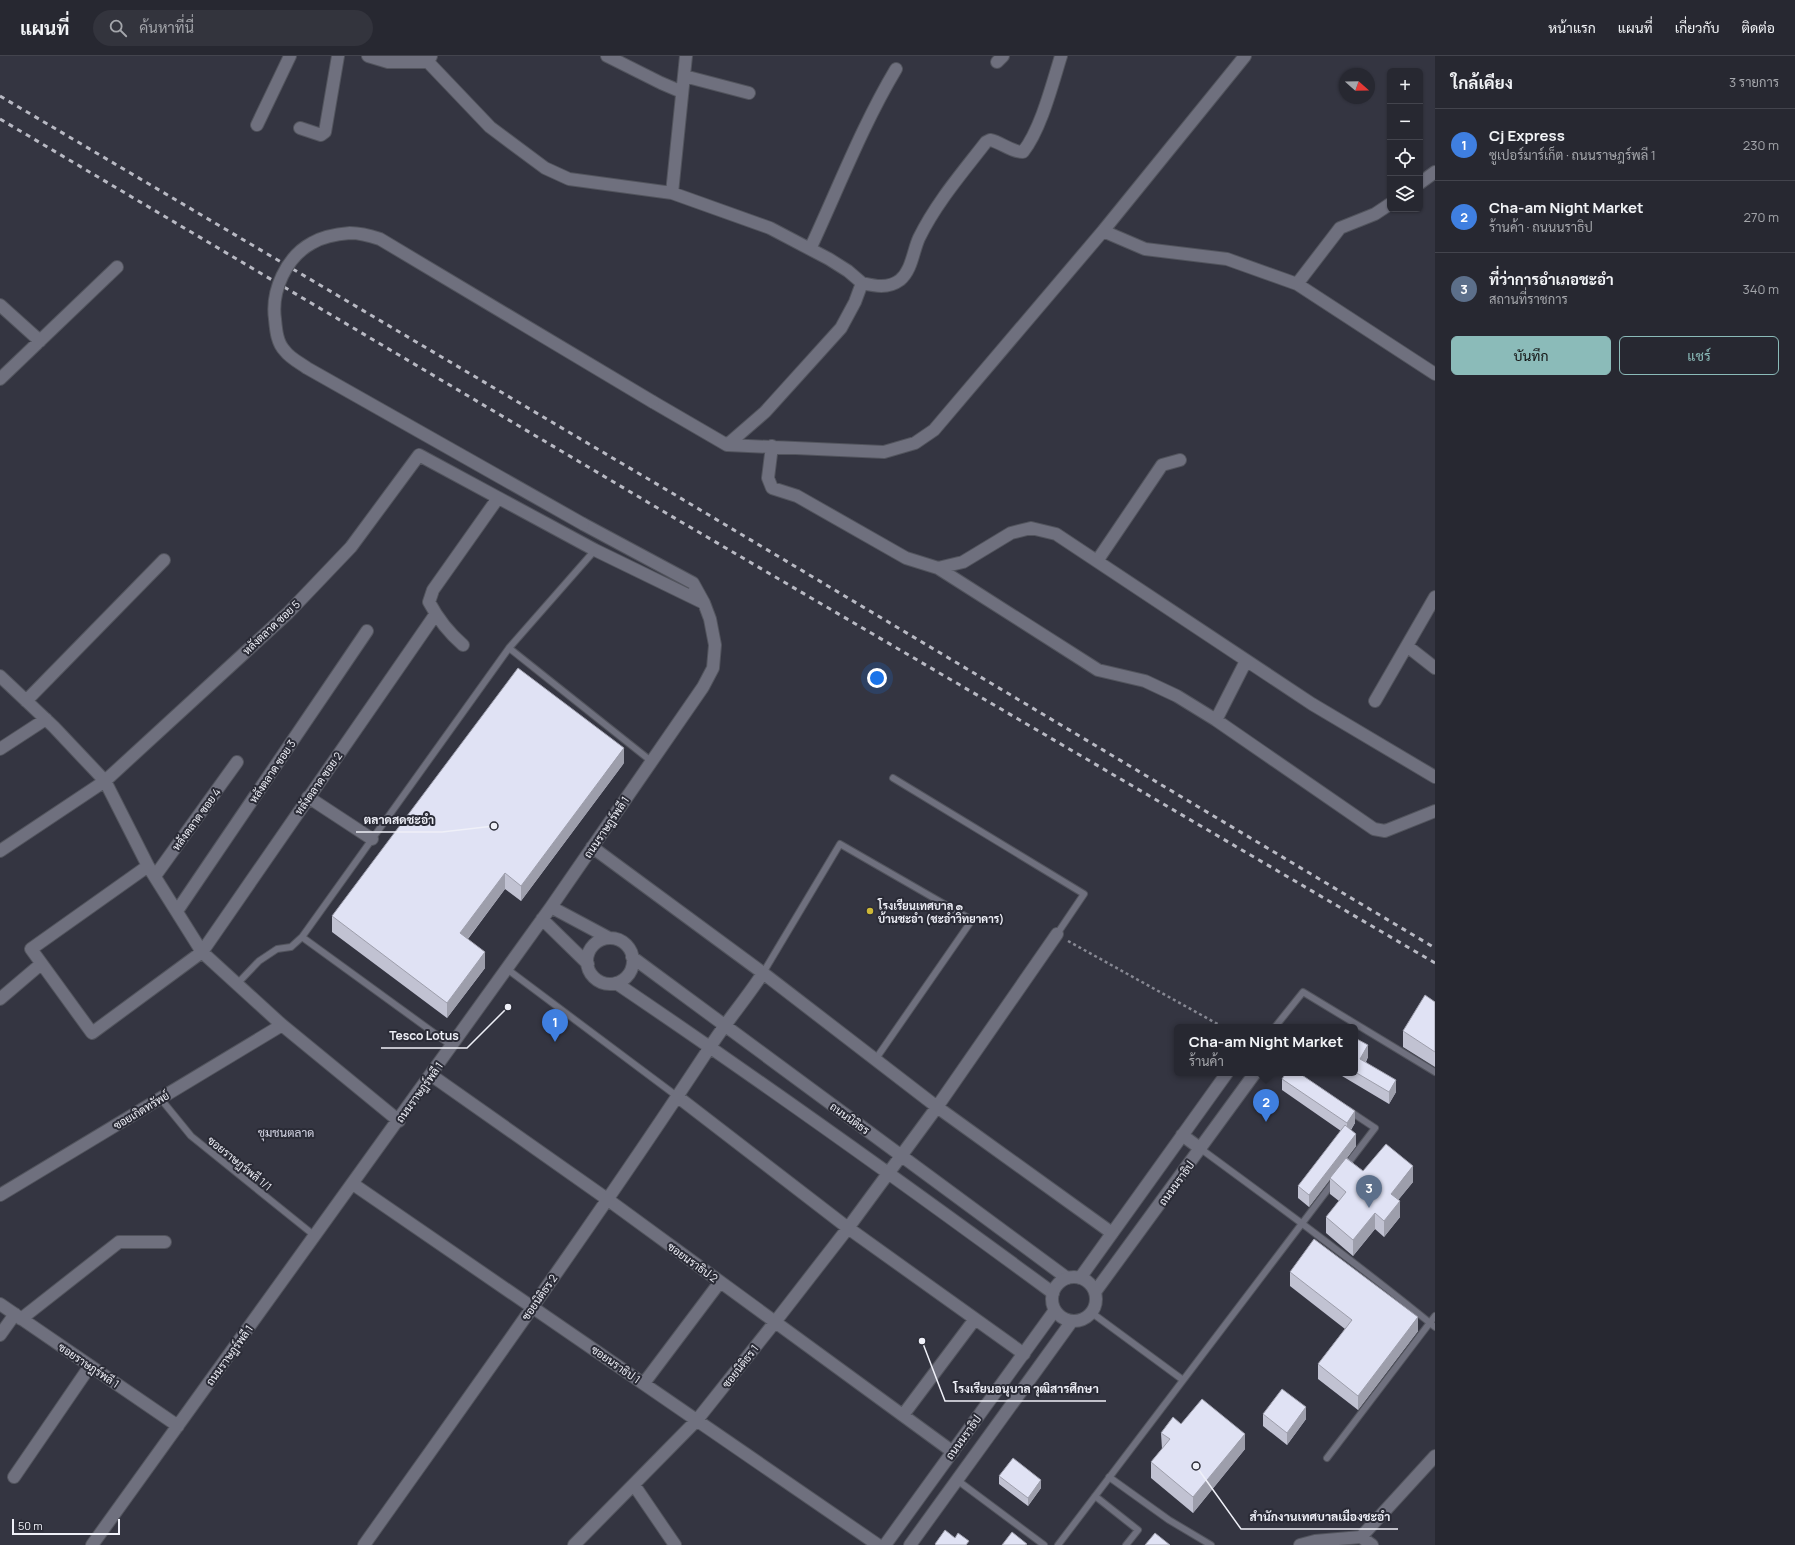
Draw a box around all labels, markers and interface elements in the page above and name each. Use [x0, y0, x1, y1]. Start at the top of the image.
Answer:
search box [93, 10, 373, 46]
text: แผนที่ [20, 15, 69, 41]
icon: search [107, 17, 129, 39]
text: ค้นหาที่นี่ [139, 17, 194, 38]
text: หน้าแรก [1548, 18, 1596, 37]
text: แผนที่ [1618, 18, 1653, 37]
text: เกี่ยวกับ [1675, 18, 1719, 37]
text: ติดต่อ [1741, 18, 1775, 37]
north arrow [1339, 68, 1375, 104]
map controls [1387, 68, 1423, 212]
button: + [1387, 68, 1423, 104]
text: ใกล้เคียง [1451, 71, 1513, 94]
text: 3 รายการ [1729, 73, 1779, 91]
button: − [1387, 104, 1423, 140]
text: Cj Express [1489, 125, 1565, 146]
text: 1 [1461, 136, 1467, 154]
text: 230 m [1743, 136, 1779, 154]
button: locate [1387, 140, 1423, 176]
text: ซูเปอร์มาร์เก็ต · ถนนราษฎร์พลี 1 [1489, 146, 1656, 164]
button: layers [1387, 176, 1423, 212]
text: Cha-am Night Market [1489, 197, 1644, 218]
text: 2 [1460, 208, 1468, 226]
text: 270 m [1744, 208, 1779, 226]
text: ร้านค้า · ถนนนราธิป [1489, 218, 1593, 236]
text: ที่ว่าการอำเภอชะอำ [1489, 269, 1614, 290]
text: 3 [1460, 280, 1468, 298]
text: 340 m [1743, 280, 1779, 298]
text: สถานที่ราชการ [1489, 290, 1568, 308]
button: บันทึก [1451, 336, 1611, 375]
button: แชร์ [1619, 336, 1779, 375]
street label: หลังตลาด ซอย 5 [239, 596, 303, 658]
your location [867, 668, 887, 688]
street label: หลังตลาด ซอย 3 [245, 736, 299, 806]
street label: หลังตลาด ซอย 2 [291, 749, 345, 817]
street label: หลังตลาด ซอย 4 [168, 785, 224, 853]
street label: ถนนราษฎร์พลี 1 [580, 793, 633, 861]
callout: ตลาดสดชะอำ [356, 808, 442, 832]
text: ตลาดสดชะอำ [364, 811, 434, 828]
place label: โรงเรียนเทศบาล ๑ บ้านชะอำ (ชะอำวิทยาคาร) [877, 898, 1004, 926]
marker: โรงเรียนเทศบาล ๑ บ้านชะอำ (ชะอำวิทยาคาร) [865, 906, 875, 916]
pin: 1 [542, 1009, 568, 1042]
callout: Tesco Lotus [381, 1024, 467, 1048]
popup [1174, 1024, 1358, 1076]
text: Tesco Lotus [389, 1027, 459, 1044]
text: Cha-am Night Market [1189, 1031, 1343, 1052]
text: ร้านค้า [1189, 1052, 1224, 1070]
street label: ถนนราษฎร์พลี 1 [392, 1059, 447, 1126]
street label: ซอยเกิดทรัพย์ [110, 1087, 172, 1133]
pin: 2 [1253, 1089, 1279, 1122]
street label: ถนนนิติธร [827, 1099, 873, 1137]
district label: ชุมชนตลาด [258, 1124, 314, 1142]
street label: ซอยราษฎร์พลี 1/1 [204, 1132, 275, 1194]
street label: ถนนนราธิป [1155, 1158, 1197, 1208]
pin: 3 [1356, 1175, 1382, 1208]
street label: ซอยนราธิป 2 [665, 1239, 721, 1285]
street label: ซอยนิติธร 2 [518, 1271, 560, 1323]
street label: ถนนราษฎร์พลี 1 [202, 1322, 257, 1389]
street label: ซอยราษฎร์พลี 1 [55, 1339, 122, 1392]
street label: ซอยนิติธร 1 [718, 1341, 762, 1391]
street label: ซอยนราธิป 1 [588, 1342, 644, 1386]
callout: โรงเรียนอนุบาล วุฒิสารศึกษา [945, 1377, 1106, 1401]
text: โรงเรียนอนุบาล วุฒิสารศึกษา [952, 1380, 1099, 1397]
street label: ถนนนราธิป [942, 1412, 984, 1462]
callout: สํานักงานเทศบาลเมืองชะอำ [1241, 1505, 1398, 1529]
text: สํานักงานเทศบาลเมืองชะอำ [1250, 1508, 1390, 1525]
scale bar [12, 1517, 120, 1536]
text: 50 m [18, 1518, 43, 1533]

